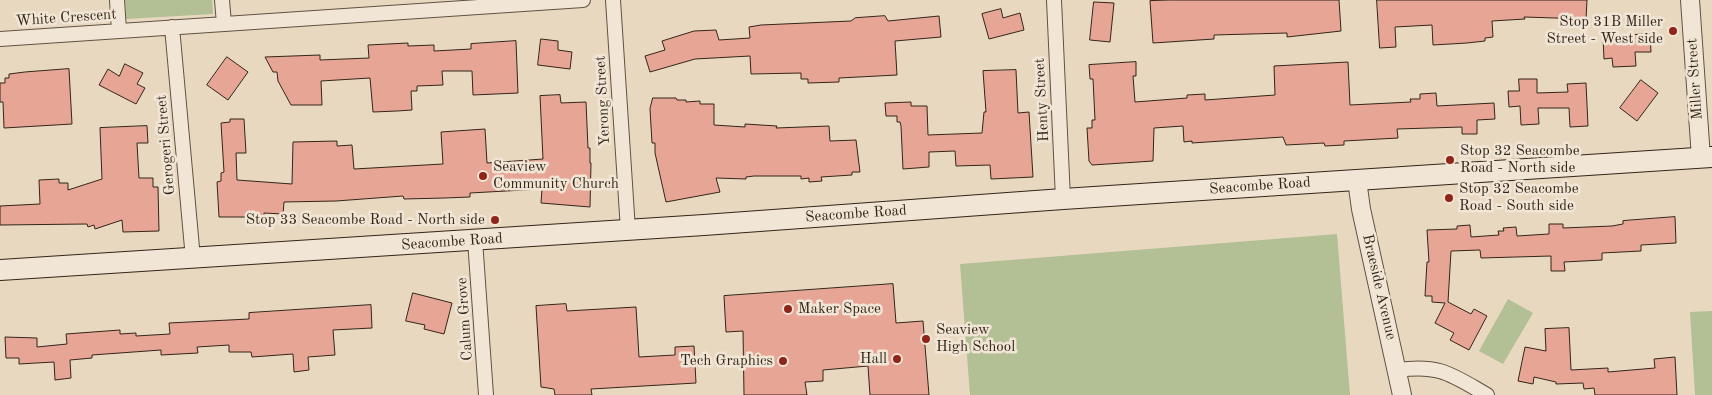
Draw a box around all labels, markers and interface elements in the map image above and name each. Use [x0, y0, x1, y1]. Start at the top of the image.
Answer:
street label: White Crescent [15, 5, 117, 31]
place label: Stop 31B Miller Street - West side [1547, 13, 1663, 48]
marker: Stop 31B Miller Street - West side [1667, 25, 1679, 37]
street label: Miller Street [1683, 38, 1707, 120]
street label: Yerong Street [592, 55, 614, 147]
street label: Henty Street [1031, 58, 1053, 142]
street label: Gerogeri Street [153, 94, 179, 196]
place label: Stop 32 Seacombe Road - North side [1460, 142, 1580, 177]
marker: Stop 32 Seacombe Road - North side [1444, 154, 1456, 166]
place label: Seaview Community Church [493, 158, 619, 193]
marker: Seaview Community Church [477, 170, 489, 182]
street label: Seacombe Road [1209, 173, 1311, 199]
place label: Stop 32 Seacombe Road - South side [1459, 180, 1579, 215]
marker: Stop 32 Seacombe Road - South side [1443, 192, 1455, 204]
street label: Seacombe Road [805, 201, 907, 227]
place label: Stop 33 Seacombe Road - North side [246, 211, 485, 229]
marker: Stop 33 Seacombe Road - North side [489, 214, 501, 226]
street label: Seacombe Road [401, 229, 503, 255]
street label: Braeside Avenue [1358, 232, 1400, 342]
street label: Calum Grove [453, 277, 477, 361]
place label: Maker Space [798, 300, 881, 318]
marker: Maker Space [782, 303, 794, 315]
place label: Seaview High School [936, 321, 1015, 356]
marker: Seaview High School [920, 333, 932, 345]
place label: Hall [860, 350, 887, 368]
place label: Tech Graphics [680, 352, 773, 370]
marker: Hall [891, 353, 903, 365]
marker: Tech Graphics [777, 355, 789, 367]

